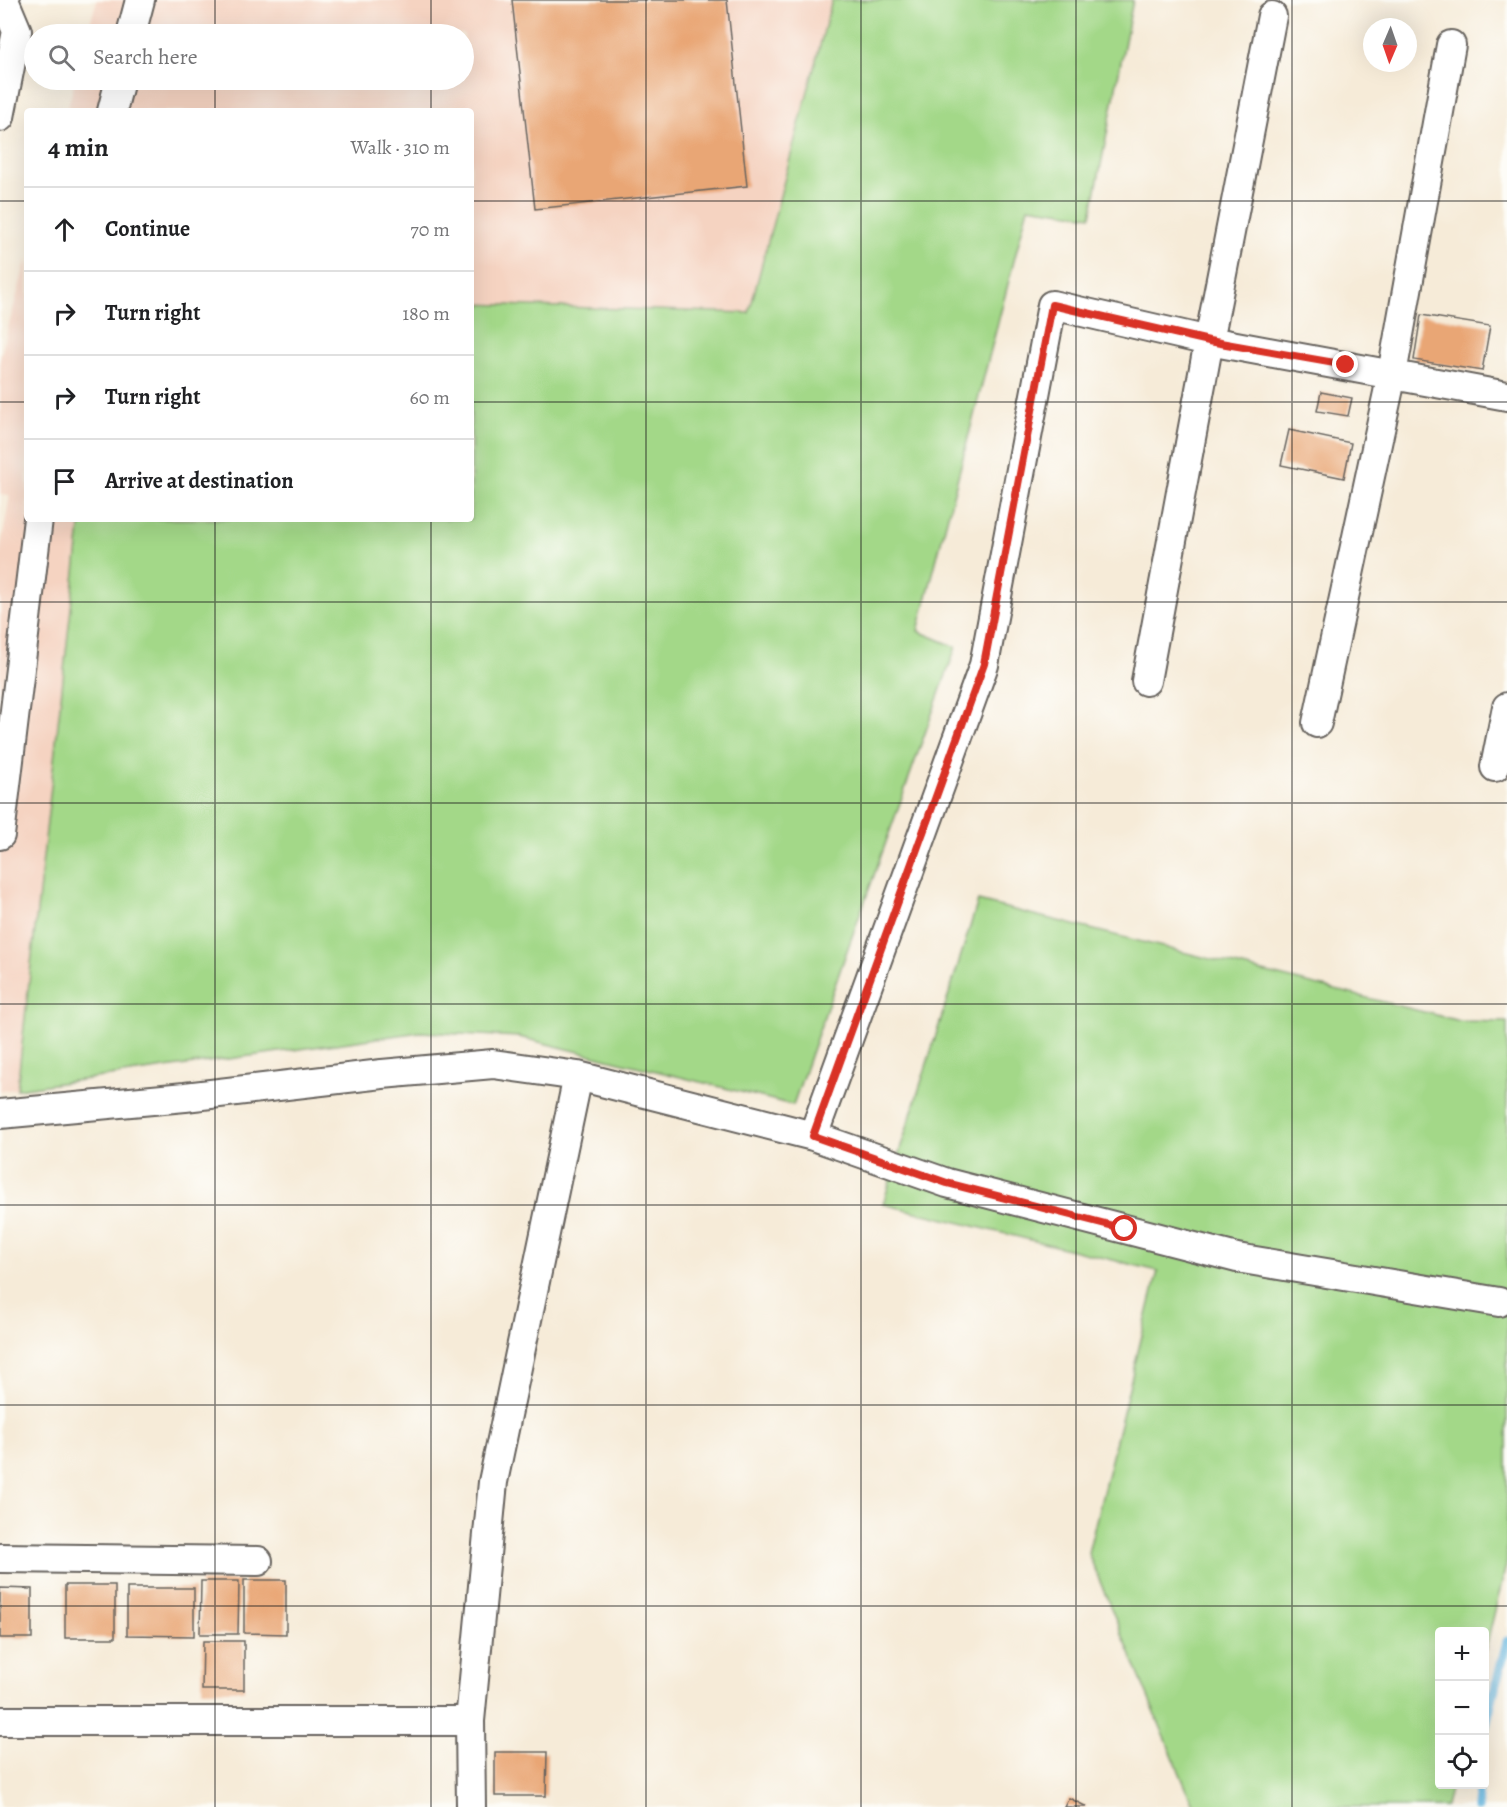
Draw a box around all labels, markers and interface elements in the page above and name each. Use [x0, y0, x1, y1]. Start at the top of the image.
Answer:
north arrow [1363, 18, 1417, 72]
search box [24, 24, 474, 90]
icon: search [45, 41, 78, 74]
text: Search here [93, 42, 198, 72]
text: 4 min [48, 130, 109, 165]
text: Walk · 310 m [351, 134, 450, 161]
icon: ahead [48, 213, 81, 246]
text: Continue [105, 214, 190, 244]
text: 70 m [410, 216, 450, 243]
icon: right [48, 297, 81, 330]
text: Turn right [105, 298, 201, 328]
text: 180 m [402, 300, 450, 327]
route end [1332, 351, 1358, 377]
icon: right [48, 381, 81, 414]
text: Turn right [105, 382, 201, 412]
text: 60 m [410, 384, 450, 411]
icon: arrive [48, 465, 81, 498]
text: Arrive at destination [105, 466, 294, 496]
route start [1111, 1215, 1137, 1241]
map controls [1435, 1627, 1489, 1789]
button: + [1435, 1627, 1489, 1681]
button: − [1435, 1681, 1489, 1735]
button: locate [1435, 1735, 1489, 1789]

